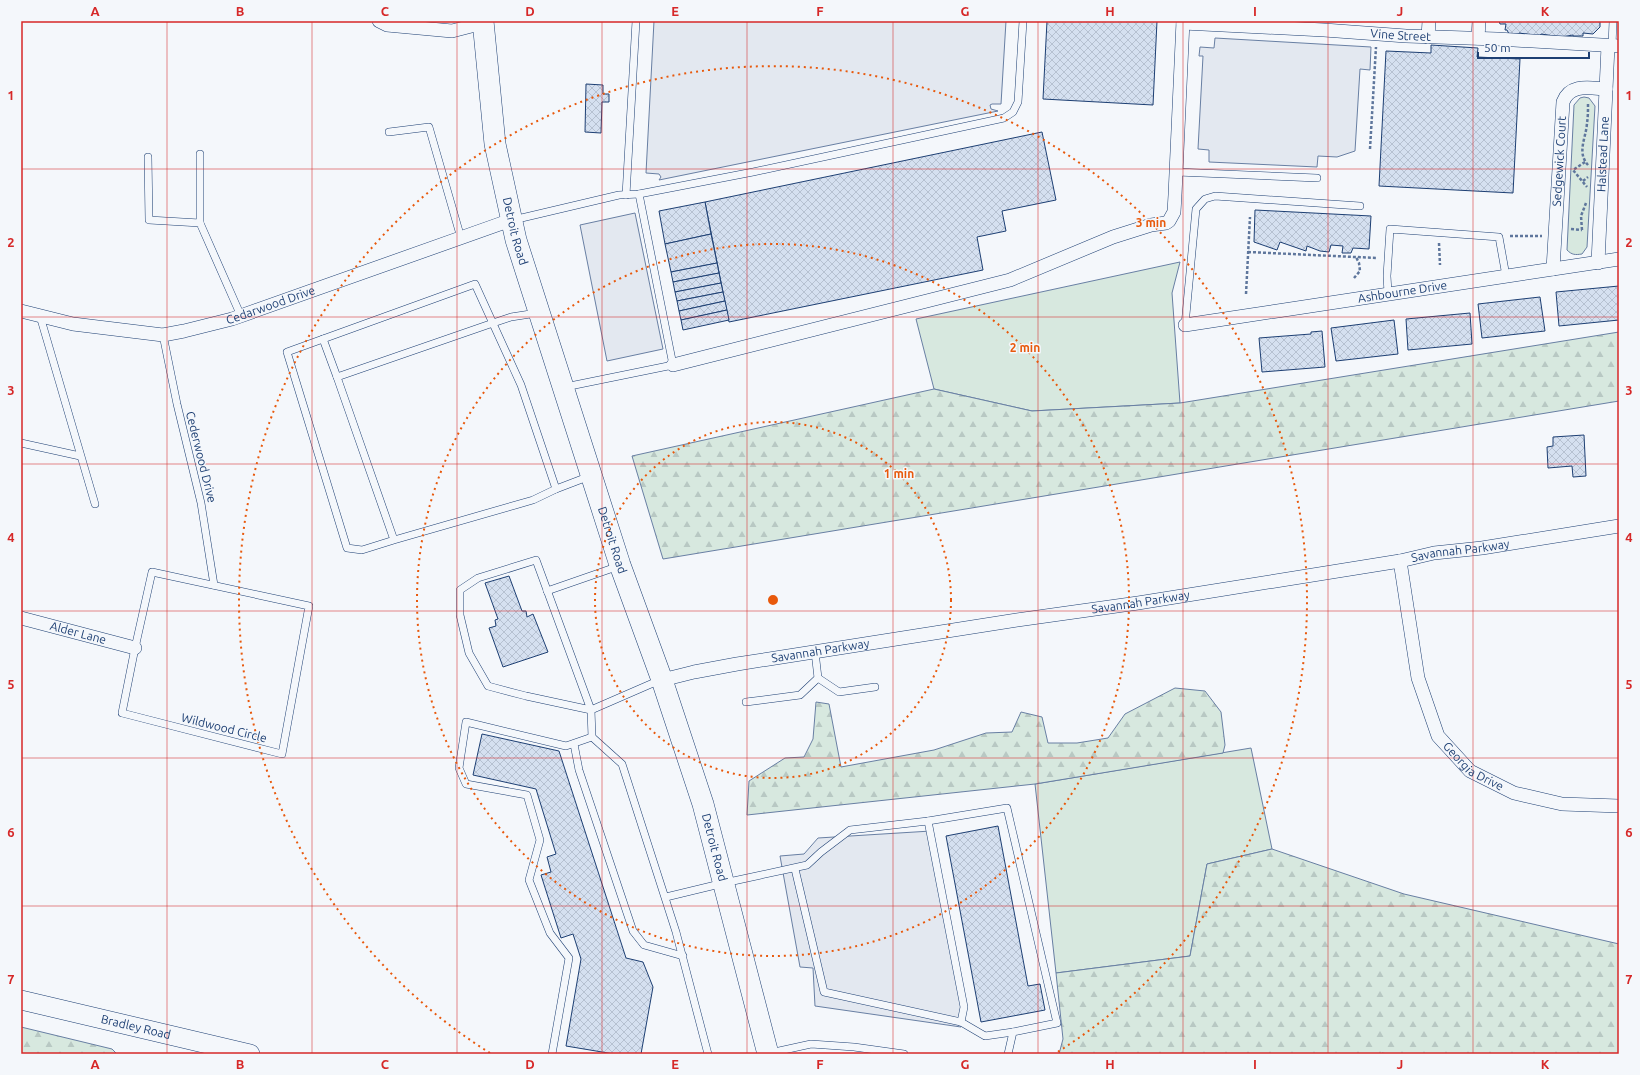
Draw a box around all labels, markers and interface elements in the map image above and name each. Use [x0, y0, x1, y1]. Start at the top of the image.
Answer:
text: A [90, 4, 100, 18]
text: B [236, 4, 245, 18]
text: C [381, 4, 390, 18]
text: D [525, 4, 535, 18]
text: E [671, 4, 679, 18]
text: F [816, 4, 824, 18]
text: G [961, 4, 970, 18]
text: H [1105, 4, 1115, 18]
text: I [1253, 4, 1257, 18]
text: J [1397, 4, 1403, 18]
text: K [1541, 4, 1550, 18]
street label: Vine Street [1370, 26, 1431, 43]
scale bar [1478, 34, 1589, 60]
text: 50 m [1484, 41, 1511, 54]
text: 1 [7, 88, 15, 102]
text: 1 [1625, 88, 1633, 102]
street label: Sedgewick Court [1550, 115, 1568, 207]
street label: Halstead Lane [1594, 116, 1611, 192]
street label: Detroit Road [501, 196, 531, 266]
text: 3 min [1136, 216, 1166, 229]
text: 2 [7, 235, 15, 249]
text: 2 [1625, 235, 1633, 249]
street label: Ashbourne Drive [1357, 278, 1448, 305]
street label: Cedarwood Drive [225, 283, 317, 326]
text: 2 min [1010, 341, 1040, 354]
text: 3 [7, 383, 15, 397]
text: 3 [1625, 383, 1633, 397]
street label: Cederwood Drive [184, 410, 219, 504]
text: 1 min [884, 467, 914, 480]
street label: Detroit Road [596, 505, 630, 575]
text: 4 [7, 530, 15, 544]
text: 4 [1625, 530, 1633, 544]
street label: Savannah Parkway [1410, 537, 1511, 564]
street label: Savannah Parkway [1091, 588, 1191, 615]
centre of rings [766, 593, 780, 607]
street label: Alder Lane [49, 619, 108, 646]
street label: Savannah Parkway [770, 636, 870, 665]
text: 5 [7, 677, 15, 691]
text: 5 [1625, 677, 1633, 691]
street label: Wildwood Circle [180, 711, 268, 744]
street label: Georgia Drive [1441, 739, 1506, 793]
street label: Detroit Road [700, 812, 730, 883]
text: 6 [7, 825, 15, 839]
text: 6 [1625, 825, 1633, 839]
text: 7 [7, 972, 15, 986]
text: 7 [1625, 972, 1633, 986]
street label: Bradley Road [100, 1012, 172, 1041]
text: A [90, 1057, 100, 1071]
text: B [236, 1057, 245, 1071]
text: C [381, 1057, 390, 1071]
text: D [525, 1057, 535, 1071]
text: E [671, 1057, 679, 1071]
text: F [816, 1057, 824, 1071]
text: G [961, 1057, 970, 1071]
text: H [1105, 1057, 1115, 1071]
text: I [1253, 1057, 1257, 1071]
text: J [1397, 1057, 1403, 1071]
text: K [1541, 1057, 1550, 1071]

